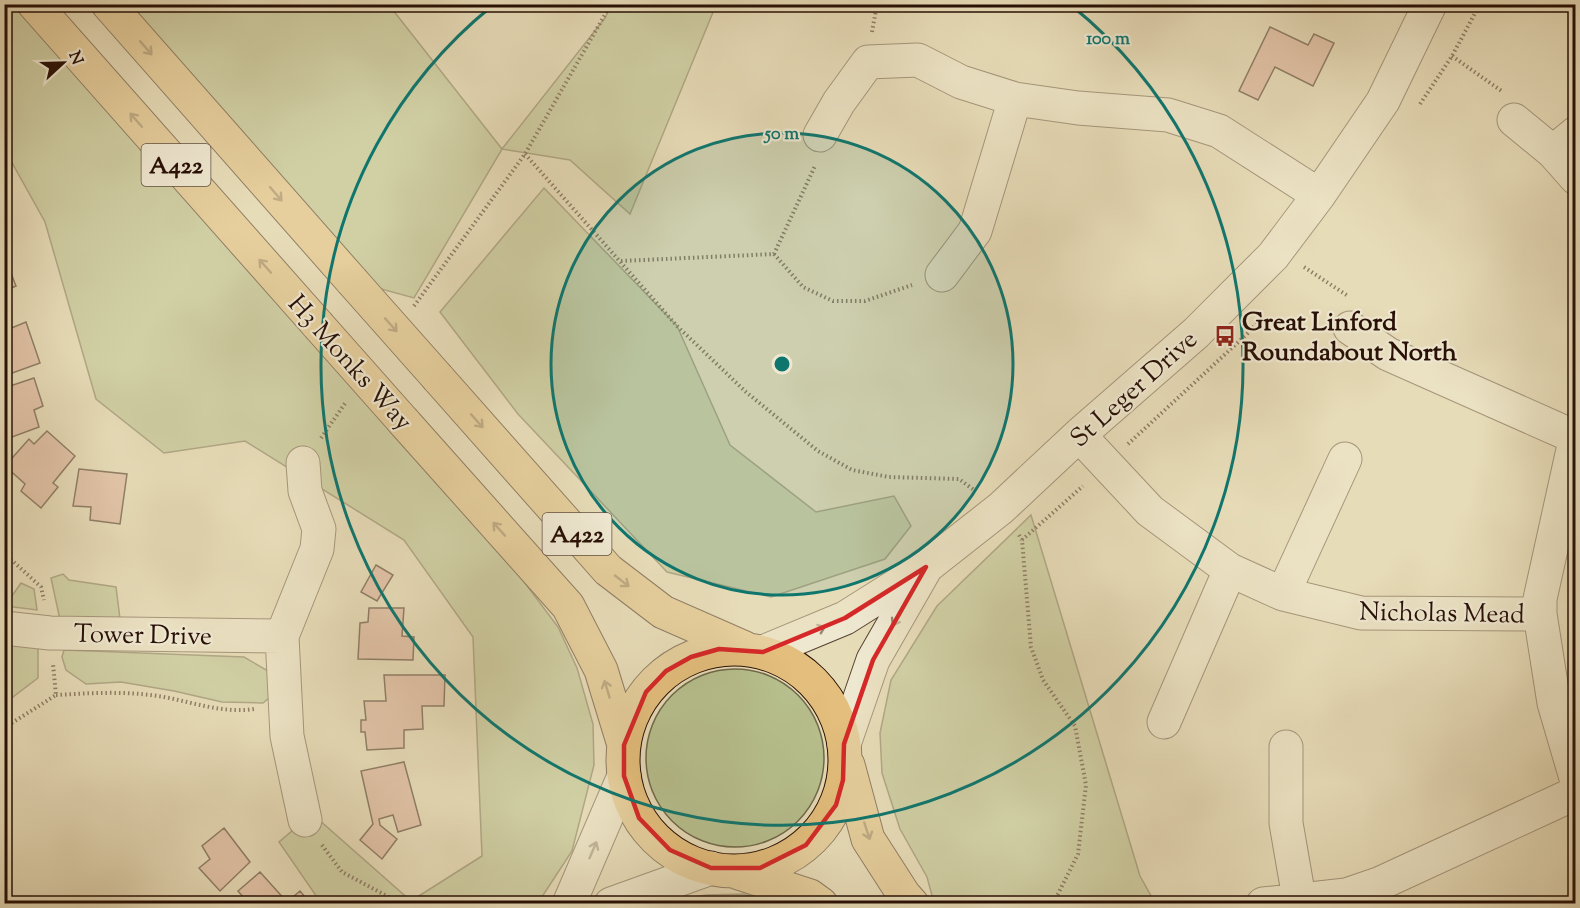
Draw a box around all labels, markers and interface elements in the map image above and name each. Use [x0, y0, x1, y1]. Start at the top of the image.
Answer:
text: 100 m [1086, 27, 1130, 53]
north arrow [33, 33, 93, 93]
one-way arrow [140, 40, 153, 56]
text: N [62, 48, 88, 69]
one-way arrow [129, 112, 143, 127]
text: 50 m [763, 122, 799, 148]
road number: A422 [142, 144, 210, 186]
one-way arrow [269, 187, 283, 202]
one-way arrow [258, 258, 272, 273]
street label: H3 Monks Way [278, 288, 420, 440]
place label: Great Linford Roundabout North [1242, 305, 1458, 372]
one-way arrow [384, 317, 398, 332]
street label: St Leger Drive [1063, 322, 1207, 457]
bus stop icon: Great Linford Roundabout North [1213, 324, 1237, 348]
centre of rings [772, 354, 792, 374]
one-way arrow [470, 414, 484, 429]
road number: A422 [542, 513, 612, 555]
one-way arrow [492, 522, 506, 537]
one-way arrow [614, 574, 630, 587]
street label: Nicholas Mead [1359, 595, 1525, 634]
one-way arrow [891, 609, 903, 626]
street label: Tower Drive [74, 617, 212, 656]
one-way arrow [807, 624, 826, 635]
one-way arrow [601, 680, 612, 699]
one-way arrow [862, 822, 873, 840]
one-way arrow [588, 841, 599, 860]

